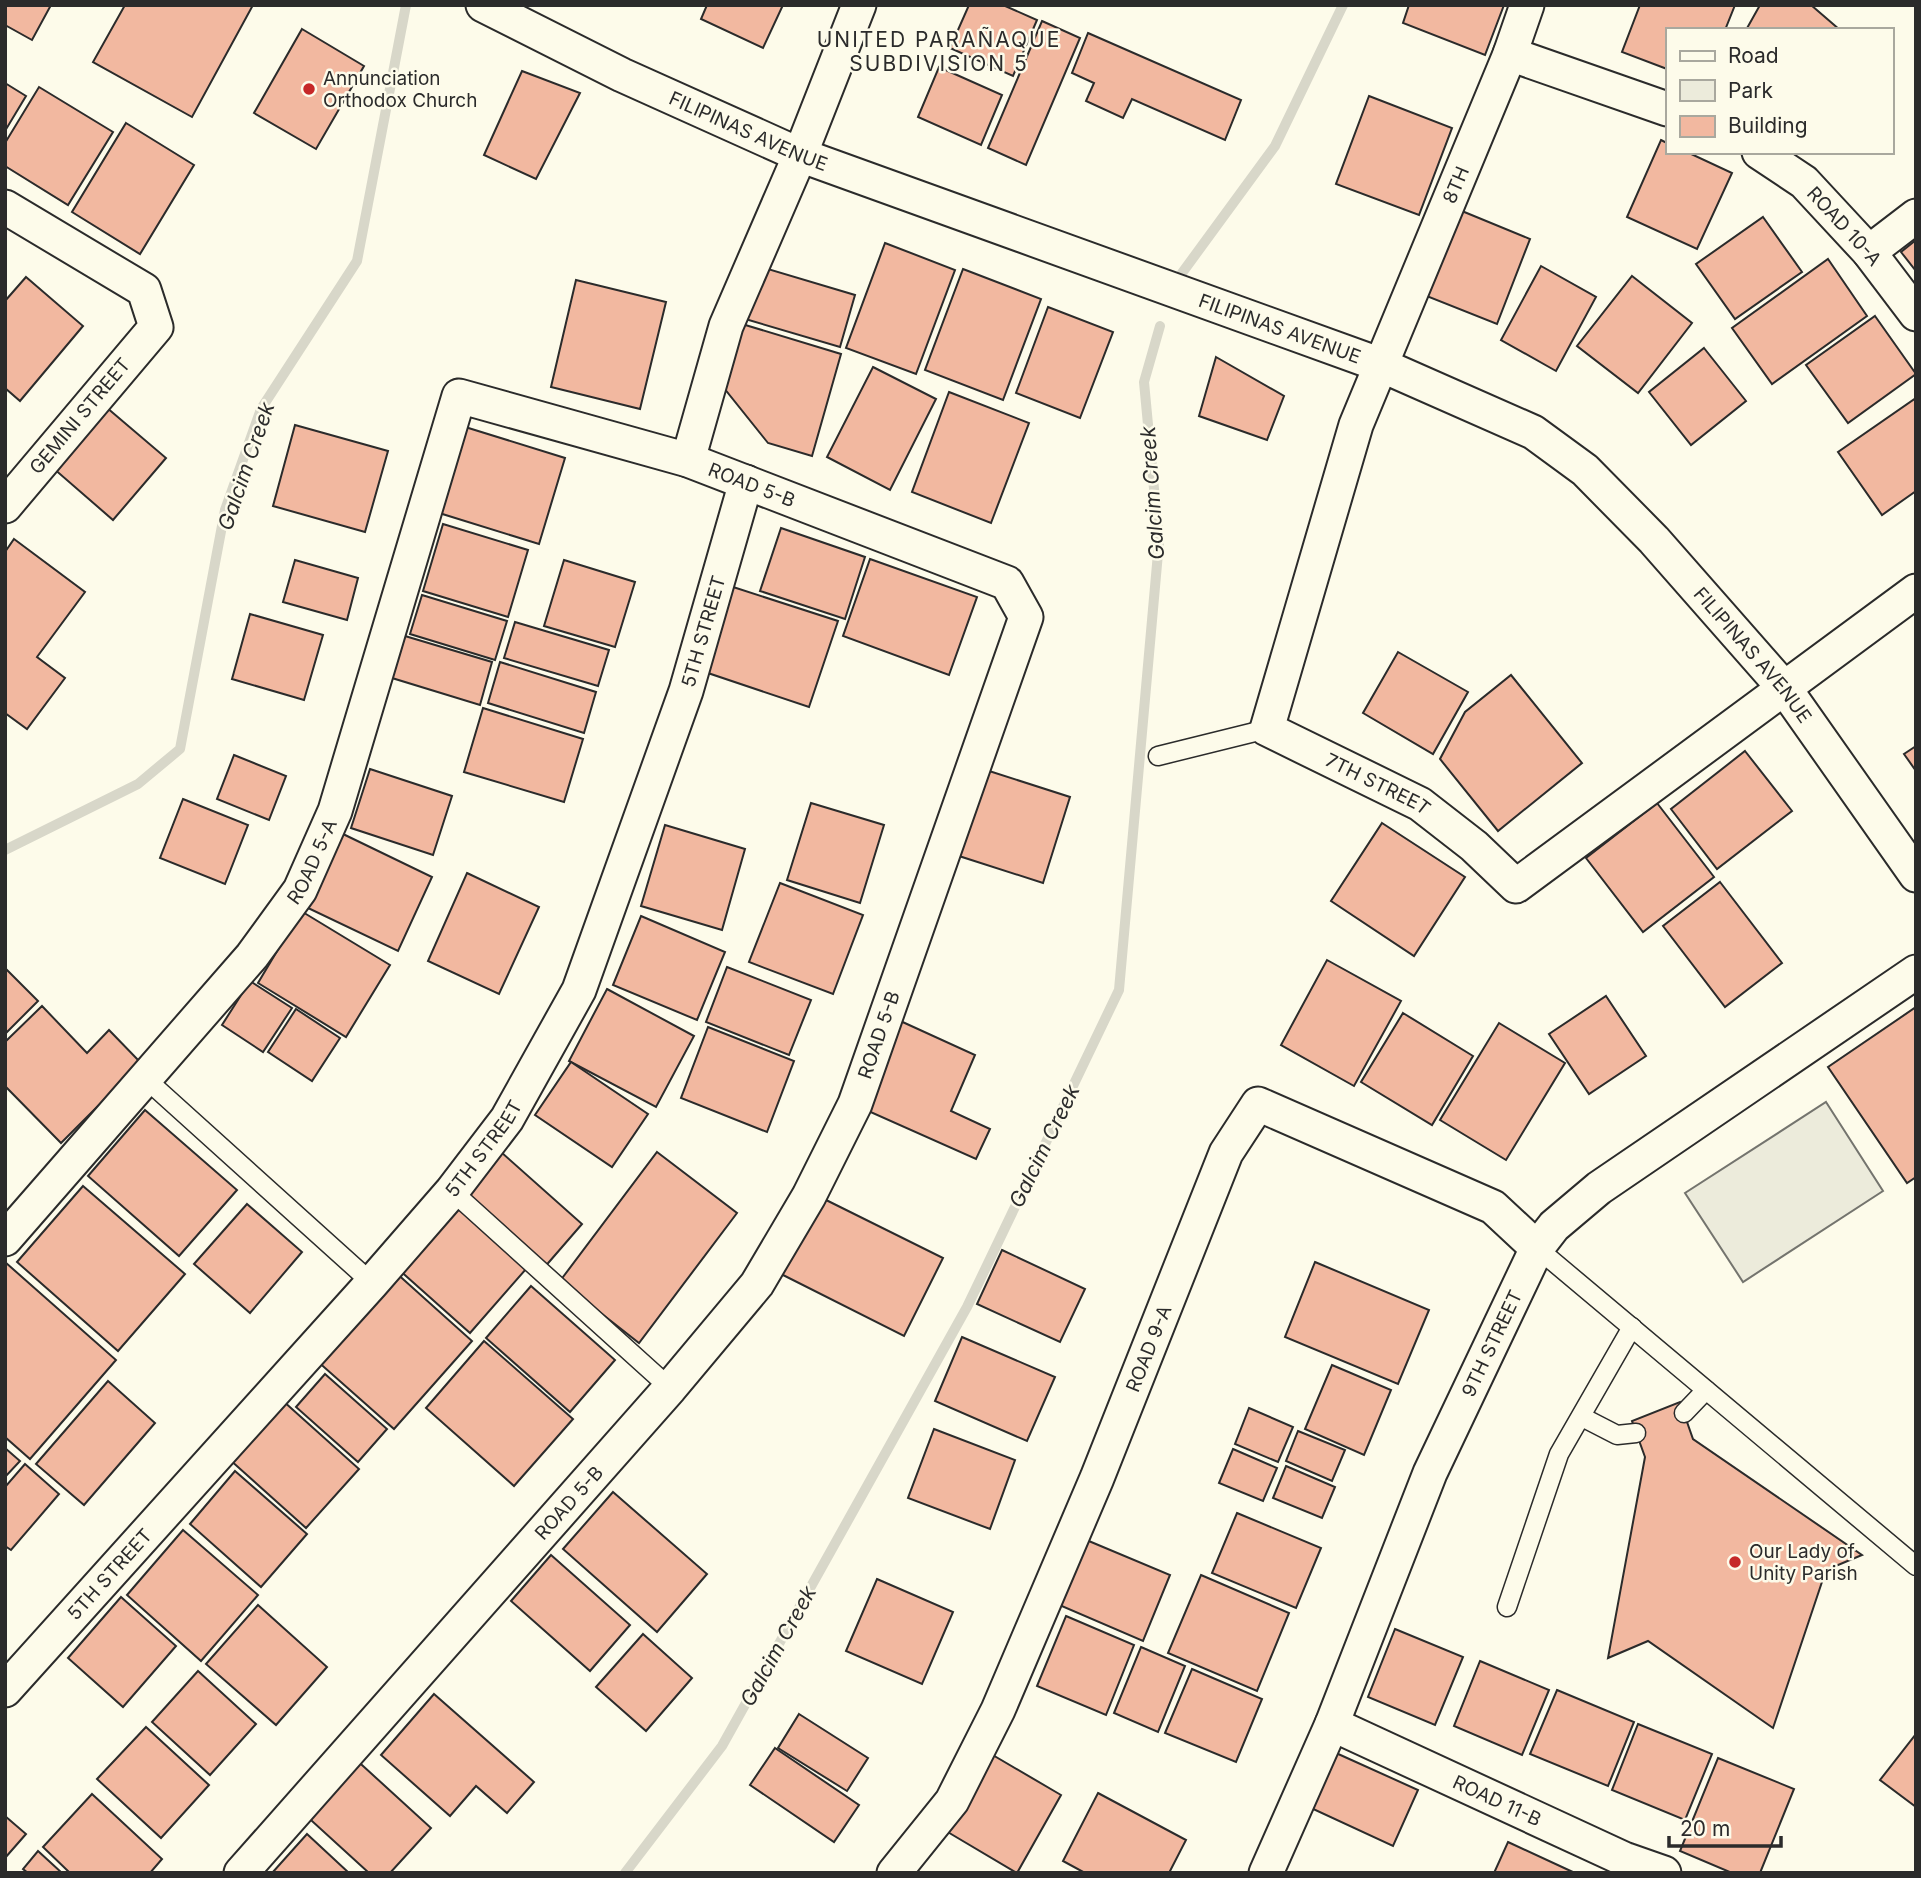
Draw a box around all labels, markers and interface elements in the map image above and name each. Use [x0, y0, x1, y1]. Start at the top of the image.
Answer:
district label: UNITED PARAÑAQUE SUBDIVISION 5 [817, 26, 1061, 76]
legend [1666, 28, 1893, 154]
text: Road [1728, 43, 1779, 68]
place label: Annunciation Orthodox Church [323, 67, 477, 112]
text: Park [1728, 78, 1773, 103]
marker: Annunciation Orthodox Church [301, 81, 317, 97]
street label: FILIPINAS AVENUE [666, 86, 831, 176]
text: Building [1728, 113, 1808, 138]
street label: 8TH [1438, 163, 1474, 207]
street label: ROAD 10-A [1803, 182, 1887, 270]
street label: FILIPINAS AVENUE [1196, 289, 1364, 368]
street label: GEMINI STREET [25, 353, 135, 479]
water label: Galcim Creek [212, 398, 280, 533]
water label: Galcim Creek [1135, 425, 1169, 561]
street label: ROAD 5-B [705, 458, 798, 512]
street label: 5TH STREET [676, 573, 730, 690]
street label: FILIPINAS AVENUE [1689, 582, 1817, 727]
street label: 7TH STREET [1322, 748, 1435, 819]
street label: ROAD 5-A [282, 816, 341, 909]
street label: ROAD 5-B [853, 988, 905, 1082]
water label: Galcim Creek [1003, 1080, 1085, 1212]
street label: 5TH STREET [440, 1096, 527, 1202]
street label: 9TH STREET [1457, 1286, 1527, 1400]
street label: ROAD 9-A [1121, 1302, 1176, 1395]
street label: ROAD 5-B [530, 1461, 608, 1545]
street label: 5TH STREET [62, 1524, 157, 1625]
place label: Our Lady of Unity Parish [1749, 1540, 1858, 1585]
marker: Our Lady of Unity Parish [1727, 1554, 1743, 1570]
water label: Galcim Creek [735, 1581, 822, 1711]
street label: ROAD 11-B [1449, 1770, 1545, 1831]
scale bar [1669, 1804, 1781, 1848]
text: 20 m [1680, 1816, 1730, 1841]

